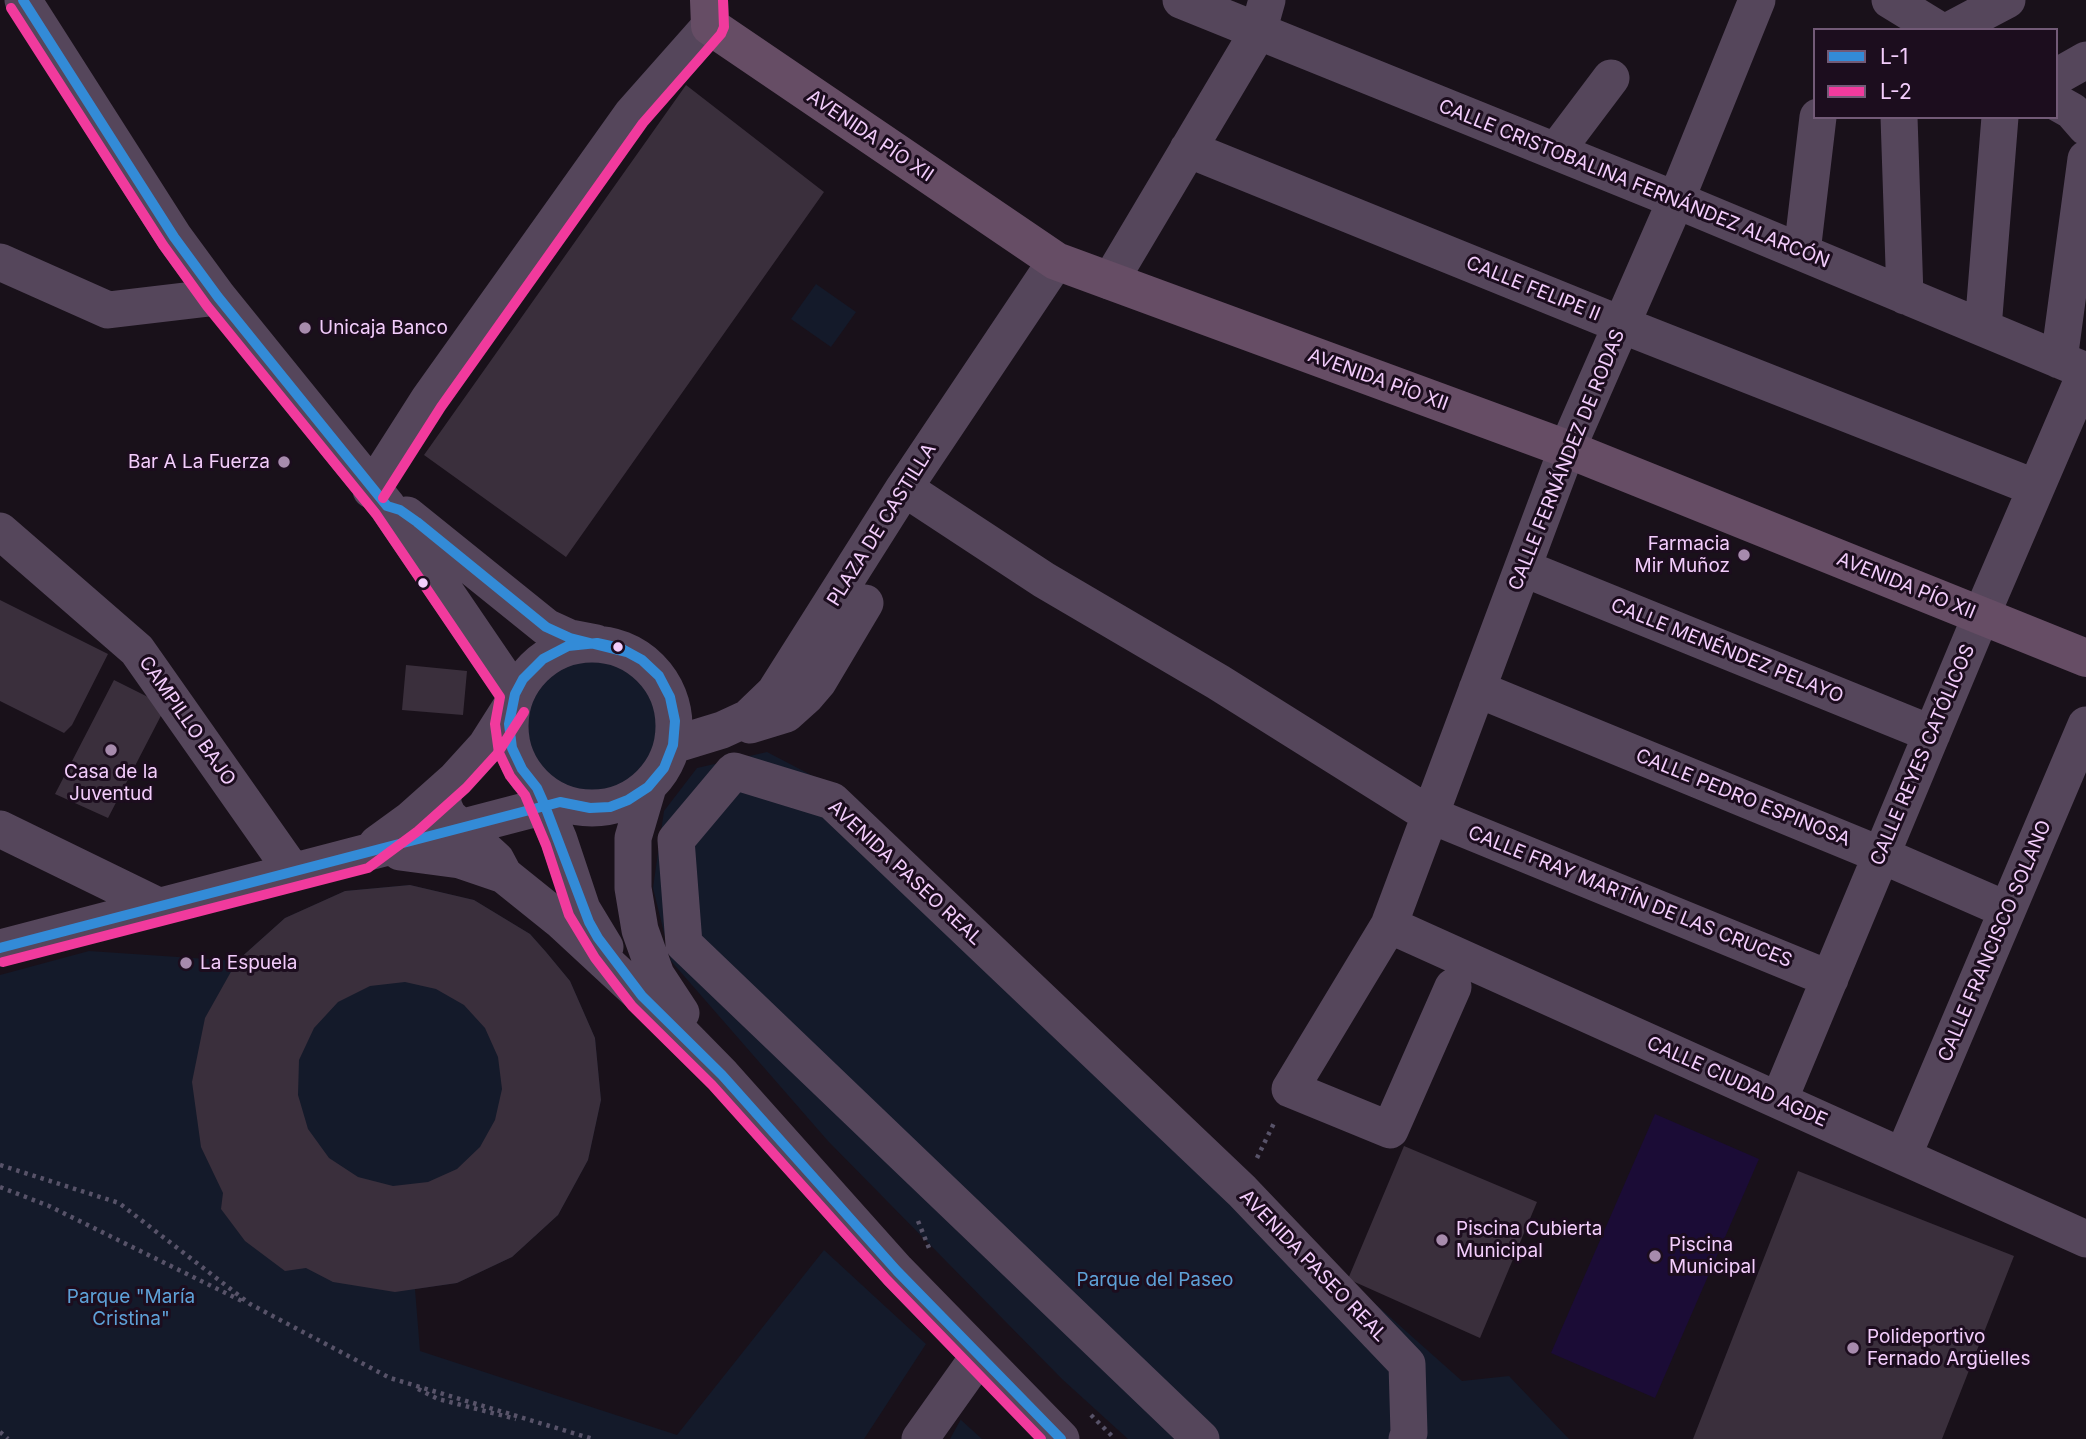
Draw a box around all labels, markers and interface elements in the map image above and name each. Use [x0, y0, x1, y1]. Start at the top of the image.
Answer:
legend [1813, 28, 2058, 119]
text: L-1 [1880, 44, 1908, 69]
text: L-2 [1880, 79, 1912, 104]
street label: AVENIDA PÍO XII [802, 85, 938, 187]
street label: CALLE CRISTOBALINA FERNÁNDEZ ALARCÓN [1435, 95, 1833, 273]
street label: CALLE FELIPE II [1463, 252, 1603, 326]
place label: Unicaja Banco [319, 317, 448, 339]
marker: Unicaja Banco [297, 320, 313, 336]
street label: CALLE FERNÁNDEZ DE RODAS [1504, 326, 1630, 594]
street label: AVENIDA PÍO XII [1305, 344, 1451, 416]
street label: PLAZA DE CASTILLA [823, 439, 941, 611]
place label: Bar A La Fuerza [128, 451, 270, 473]
marker: Bar A La Fuerza [276, 454, 292, 470]
place label: Farmacia Mir Muñoz [1635, 533, 1730, 577]
marker: Farmacia Mir Muñoz [1736, 547, 1752, 563]
street label: AVENIDA PÍO XII [1833, 548, 1979, 624]
unlabelled marker [416, 576, 430, 590]
street label: CALLE MENÉNDEZ PELAYO [1607, 594, 1847, 708]
unlabelled marker [611, 640, 625, 654]
street label: CALLE REYES CATÓLICOS [1866, 641, 1980, 869]
street label: CAMPILLO BAJO [134, 652, 240, 790]
marker: Casa de la Juventud [103, 742, 119, 758]
street label: CALLE PEDRO ESPINOSA [1632, 744, 1854, 852]
place label: Casa de la Juventud [64, 761, 158, 805]
street label: AVENIDA PASEO REAL [823, 796, 987, 950]
street label: CALLE FRANCISCO SOLANO [1934, 817, 2056, 1065]
street label: CALLE FRAY MARTÍN DE LAS CRUCES [1465, 821, 1795, 973]
place label: La Espuela [200, 952, 297, 974]
marker: La Espuela [178, 955, 194, 971]
street label: CALLE CIUDAD AGDE [1643, 1032, 1831, 1132]
street label: AVENIDA PASEO REAL [1235, 1185, 1391, 1347]
place label: Piscina Cubierta Municipal [1456, 1218, 1602, 1262]
marker: Piscina Cubierta Municipal [1434, 1232, 1450, 1248]
place label: Piscina Municipal [1669, 1234, 1756, 1278]
marker: Piscina Municipal [1647, 1248, 1663, 1264]
park label: Parque del Paseo [1077, 1269, 1233, 1291]
park label: Parque "María Cristina" [67, 1286, 195, 1330]
place label: Polideportivo Fernado Argüelles [1867, 1326, 2030, 1370]
marker: Polideportivo Fernado Argüelles [1845, 1340, 1861, 1356]

